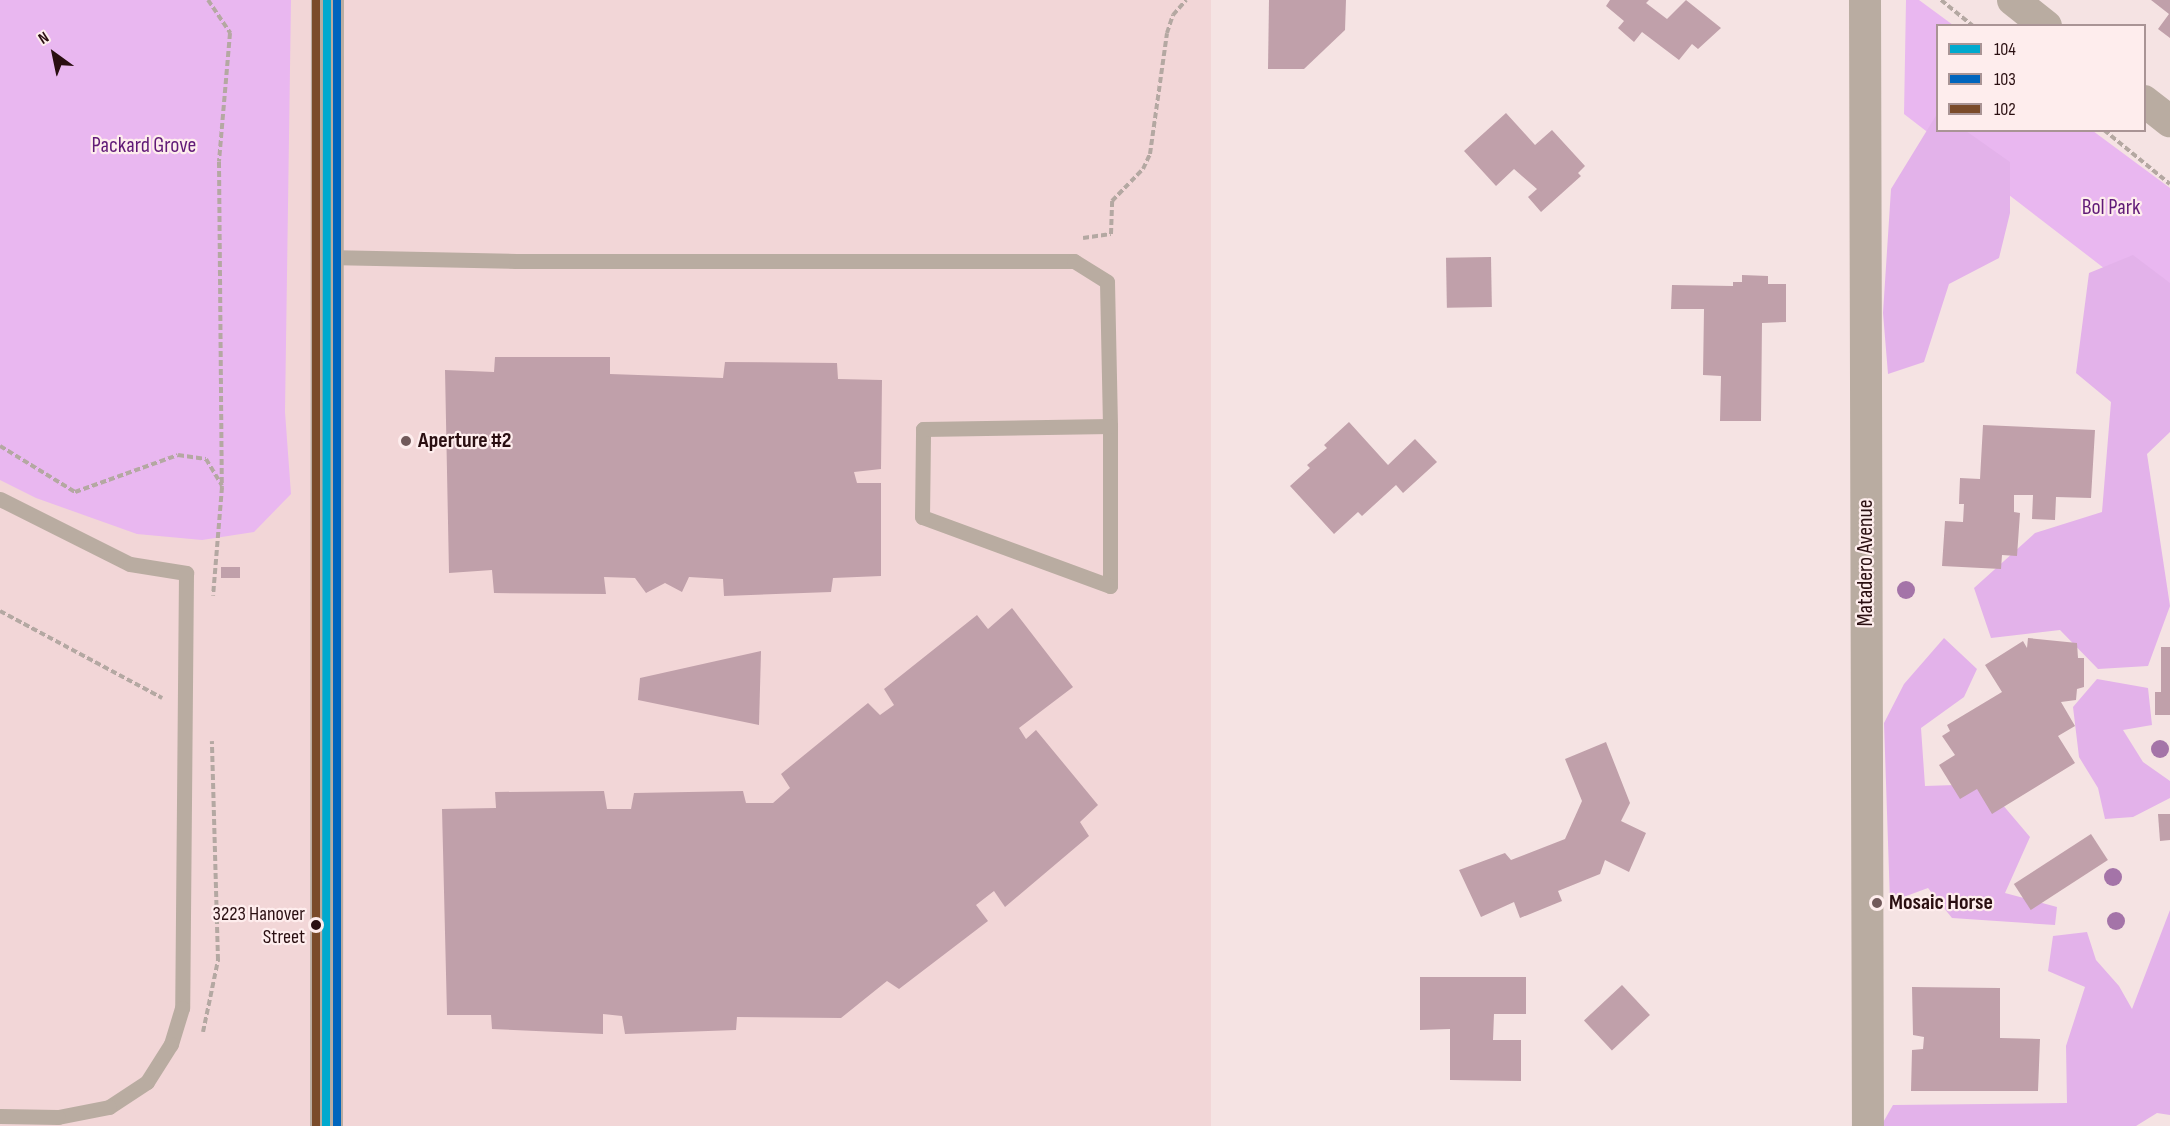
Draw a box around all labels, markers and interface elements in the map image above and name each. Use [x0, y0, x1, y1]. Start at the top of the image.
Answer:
north arrow [24, 24, 84, 84]
legend [1936, 24, 2146, 132]
text: N [35, 28, 53, 49]
text: 104 [1994, 39, 2016, 60]
text: 103 [1994, 69, 2016, 90]
text: 102 [1994, 99, 2016, 120]
park label: Packard Grove [92, 133, 196, 159]
park label: Bol Park [2082, 195, 2140, 221]
place label: Aperture #2 [418, 428, 511, 454]
marker: Aperture #2 [399, 434, 413, 448]
street label: Matadero Avenue [1853, 499, 1879, 627]
place label: Mosaic Horse [1889, 890, 1993, 916]
marker: Mosaic Horse [1870, 896, 1884, 910]
place label: 3223 Hanover Street [213, 902, 305, 949]
marker: 3223 Hanover Street [310, 919, 322, 931]

